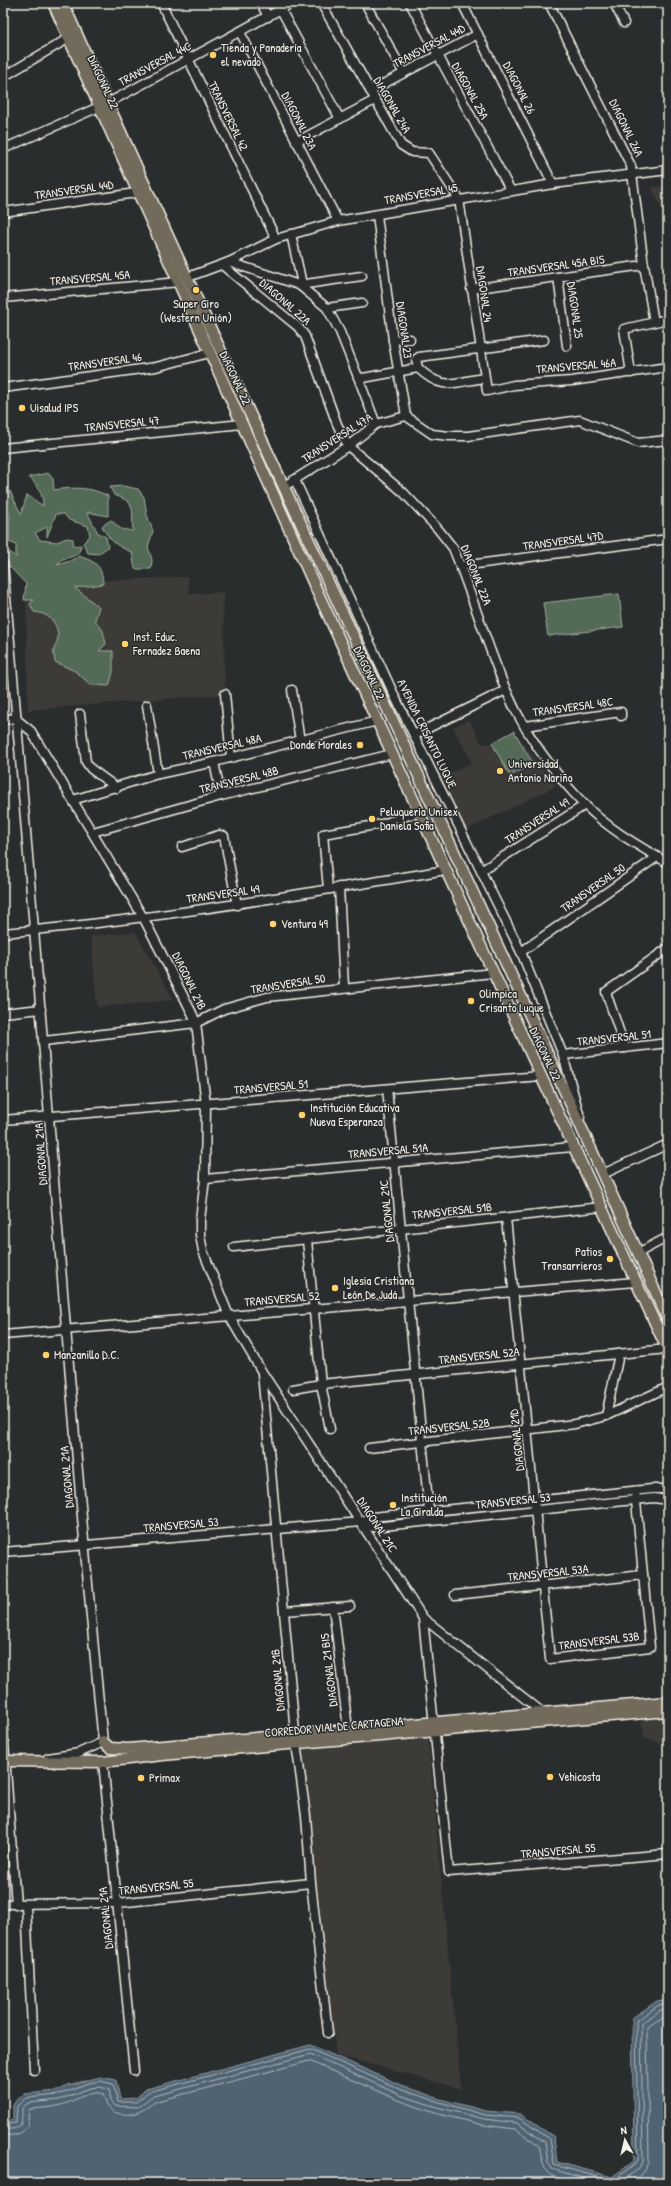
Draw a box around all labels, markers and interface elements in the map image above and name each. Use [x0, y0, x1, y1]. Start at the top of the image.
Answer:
street label: TRANSVERSAL 44D [390, 19, 468, 72]
street label: TRANSVERSAL 44C [115, 37, 195, 90]
place label: Tienda y Panadería el nevado [221, 39, 302, 70]
marker: Tienda y Panadería el nevado [208, 50, 218, 60]
street label: DIAGONAL 22 [84, 52, 123, 112]
street label: DIAGONAL 25A [448, 59, 493, 122]
street label: DIAGONAL 26 [499, 59, 540, 117]
street label: DIAGONAL 24A [370, 74, 415, 136]
street label: TRANSVERSAL 42 [204, 78, 253, 154]
street label: DIAGONAL 23A [278, 89, 321, 153]
street label: DIAGONAL 26A [605, 96, 648, 160]
street label: TRANSVERSAL 44D [33, 176, 115, 203]
street label: TRANSVERSAL 45 [383, 179, 459, 208]
street label: TRANSVERSAL 45A BIS [506, 250, 606, 281]
street label: DIAGONAL 24 [472, 265, 497, 324]
street label: TRANSVERSAL 45A [49, 266, 131, 289]
street label: DIAGONAL 22A [256, 274, 315, 329]
street label: DIAGONAL 25 [563, 281, 588, 339]
marker: Super Giro (Western Unión) [191, 285, 201, 295]
place label: Super Giro (Western Unión) [160, 295, 232, 326]
street label: DIAGONAL 23 [392, 300, 417, 359]
street label: TRANSVERSAL 46 [67, 348, 143, 375]
street label: DIAGONAL 22 [216, 348, 255, 408]
street label: TRANSVERSAL 46A [535, 354, 617, 377]
place label: Uisalud IPS [30, 399, 79, 416]
marker: Uisalud IPS [17, 403, 27, 413]
street label: TRANSVERSAL 47A [298, 408, 376, 467]
street label: TRANSVERSAL 47 [84, 411, 160, 436]
street label: TRANSVERSAL 47D [522, 526, 605, 555]
street label: DIAGONAL 22A [457, 542, 496, 607]
place label: Inst. Educ. Fernadez Baena [132, 628, 200, 659]
marker: Inst. Educ. Fernadez Baena [120, 639, 130, 649]
street label: DIAGONAL 22 [350, 643, 389, 703]
street label: AVENIDA CRISANTO LUQUE [394, 676, 462, 792]
street label: TRANSVERSAL 48C [532, 692, 615, 721]
street label: TRANSVERSAL 48A [181, 729, 263, 764]
place label: Donde Morales [290, 736, 352, 753]
marker: Donde Morales [355, 740, 365, 750]
place label: Universidad Antonio Nariño [508, 755, 573, 786]
street label: TRANSVERSAL 48B [198, 762, 280, 798]
marker: Universidad Antonio Nariño [495, 766, 505, 776]
street label: TRANSVERSAL 49 [501, 793, 573, 848]
place label: Peluqueria Unisex Daniela Sofia [380, 803, 458, 834]
marker: Peluqueria Unisex Daniela Sofia [367, 814, 377, 824]
street label: TRANSVERSAL 50 [557, 859, 628, 916]
street label: TRANSVERSAL 49 [185, 880, 261, 907]
place label: Ventura 49 [281, 915, 328, 932]
marker: Ventura 49 [268, 919, 278, 929]
street label: DIAGONAL 21B [168, 949, 211, 1013]
street label: TRANSVERSAL 50 [249, 969, 326, 998]
place label: Olimpica Crisanto Luque [479, 985, 544, 1016]
marker: Olimpica Crisanto Luque [466, 996, 476, 1006]
street label: DIAGONAL 22 [526, 1024, 565, 1084]
street label: TRANSVERSAL 51 [576, 1025, 652, 1050]
street label: TRANSVERSAL 51 [233, 1075, 309, 1098]
place label: Institución Educativa Nueva Esperanza [310, 1099, 400, 1130]
marker: Institución Educativa Nueva Esperanza [297, 1110, 307, 1120]
street label: DIAGONAL 21A [30, 1122, 51, 1186]
street label: TRANSVERSAL 51A [347, 1139, 429, 1162]
street label: DIAGONAL 21C [375, 1179, 398, 1243]
street label: TRANSVERSAL 51B [411, 1198, 493, 1223]
place label: Patios Transarrieros [542, 1243, 602, 1274]
marker: Patios Transarrieros [605, 1254, 615, 1264]
place label: Iglesia Cristiana León De Judá [343, 1272, 414, 1303]
marker: Iglesia Cristiana León De Judá [330, 1283, 340, 1293]
street label: TRANSVERSAL 52 [244, 1287, 321, 1310]
street label: TRANSVERSAL 52A [438, 1343, 520, 1368]
place label: Manzanillo D.C. [54, 1346, 119, 1363]
marker: Manzanillo D.C. [41, 1350, 51, 1360]
street label: DIAGONAL 21D [505, 1408, 528, 1472]
street label: TRANSVERSAL 52B [407, 1414, 490, 1439]
street label: DIAGONAL 21A [55, 1445, 78, 1509]
street label: TRANSVERSAL 53 [475, 1488, 551, 1513]
place label: Institución La Giralda [401, 1489, 447, 1520]
street label: DIAGONAL 21C [353, 1494, 402, 1556]
marker: Institución La Giralda [388, 1500, 398, 1510]
street label: TRANSVERSAL 53 [143, 1513, 219, 1536]
street label: TRANSVERSAL 53A [507, 1560, 589, 1585]
street label: TRANSVERSAL 53B [557, 1627, 640, 1654]
street label: DIAGONAL 21 BIS [316, 1632, 341, 1708]
street label: DIAGONAL 21B [266, 1648, 289, 1712]
street label: CORREDOR VIAL DE CARTAGENA [264, 1712, 404, 1741]
place label: Vehicosta [558, 1768, 600, 1785]
place label: Primax [149, 1769, 180, 1786]
marker: Vehicosta [545, 1772, 555, 1782]
marker: Primax [136, 1773, 146, 1783]
street label: TRANSVERSAL 55 [520, 1839, 596, 1862]
street label: TRANSVERSAL 55 [118, 1874, 194, 1899]
street label: DIAGONAL 21A [94, 1886, 117, 1950]
north arrow [605, 2120, 645, 2160]
text: N [620, 2123, 628, 2137]

